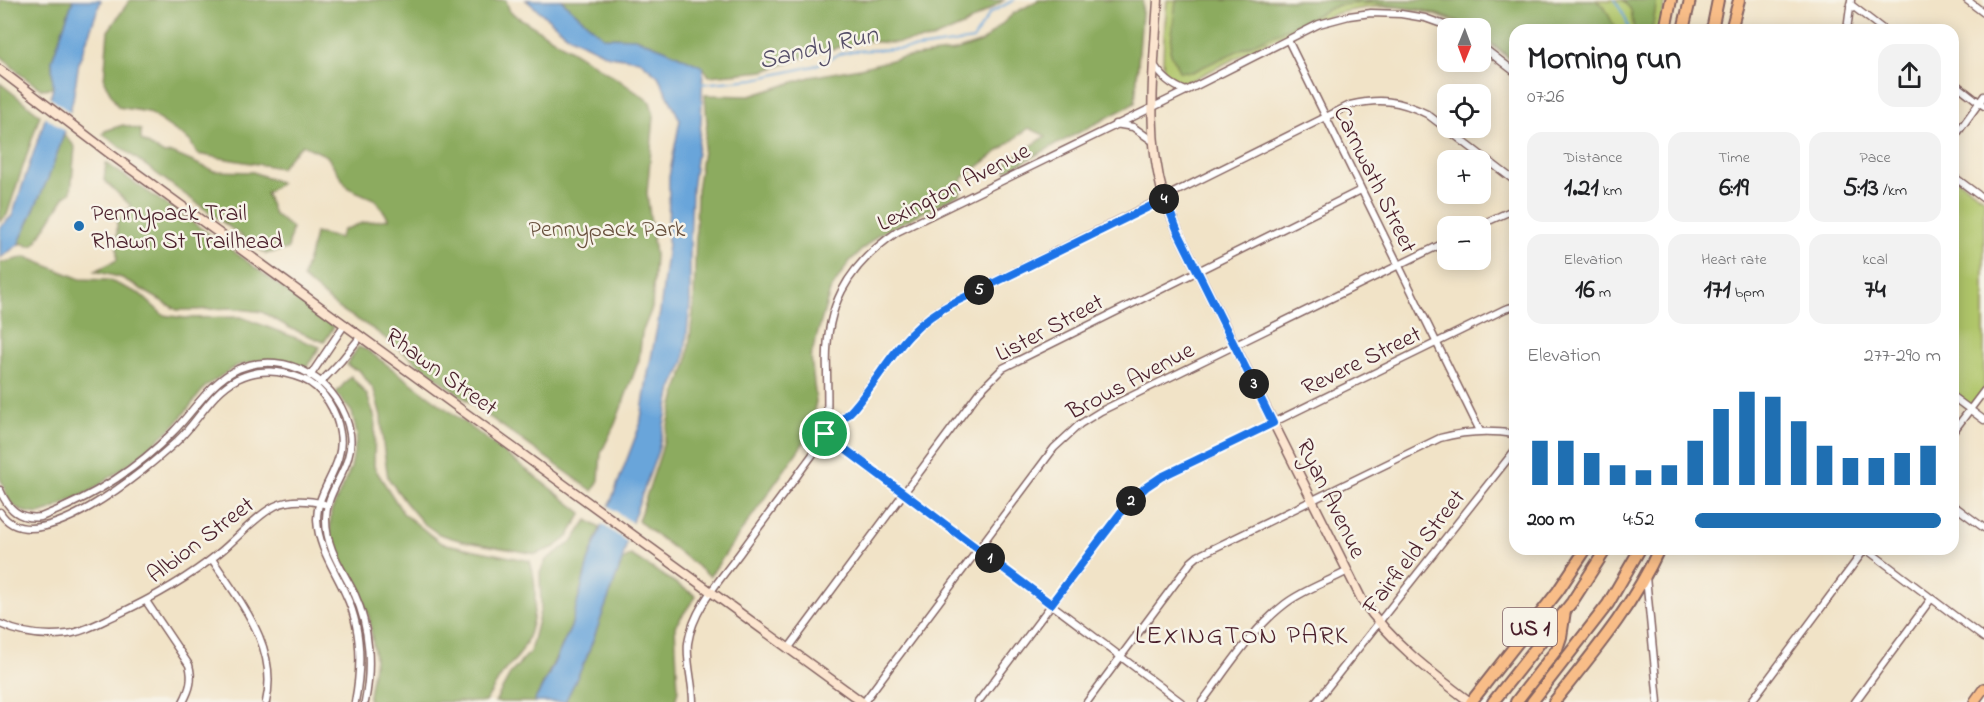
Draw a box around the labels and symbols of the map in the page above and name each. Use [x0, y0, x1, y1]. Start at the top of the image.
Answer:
water label: Sandy Run [755, 17, 883, 81]
north arrow [1437, 18, 1491, 72]
street label: Carnwath Street [1323, 100, 1425, 260]
street label: Lexington Avenue [872, 135, 1037, 242]
pin: 4 [1149, 184, 1179, 214]
place label: Pennypack Trail Rhawn St Trailhead [91, 197, 283, 260]
park label: Pennypack Park [529, 213, 686, 249]
marker: Pennypack Trail Rhawn St Trailhead [72, 219, 86, 233]
pin: 5 [964, 275, 994, 305]
street label: Lister Street [990, 286, 1111, 372]
street label: Revere Street [1296, 318, 1428, 406]
street label: Rhawn Street [377, 320, 504, 426]
street label: Brous Avenue [1060, 334, 1201, 431]
pin: 3 [1239, 369, 1269, 399]
pin [799, 408, 850, 459]
street label: Ryan Avenue [1285, 433, 1374, 565]
street label: Fairfield Street [1354, 482, 1475, 623]
pin: 2 [1116, 486, 1146, 516]
street label: Albion Street [140, 489, 263, 593]
pin: 1 [975, 543, 1005, 573]
road number: US 1 [1503, 608, 1557, 646]
district label: LEXINGTON PARK [1135, 618, 1349, 656]

